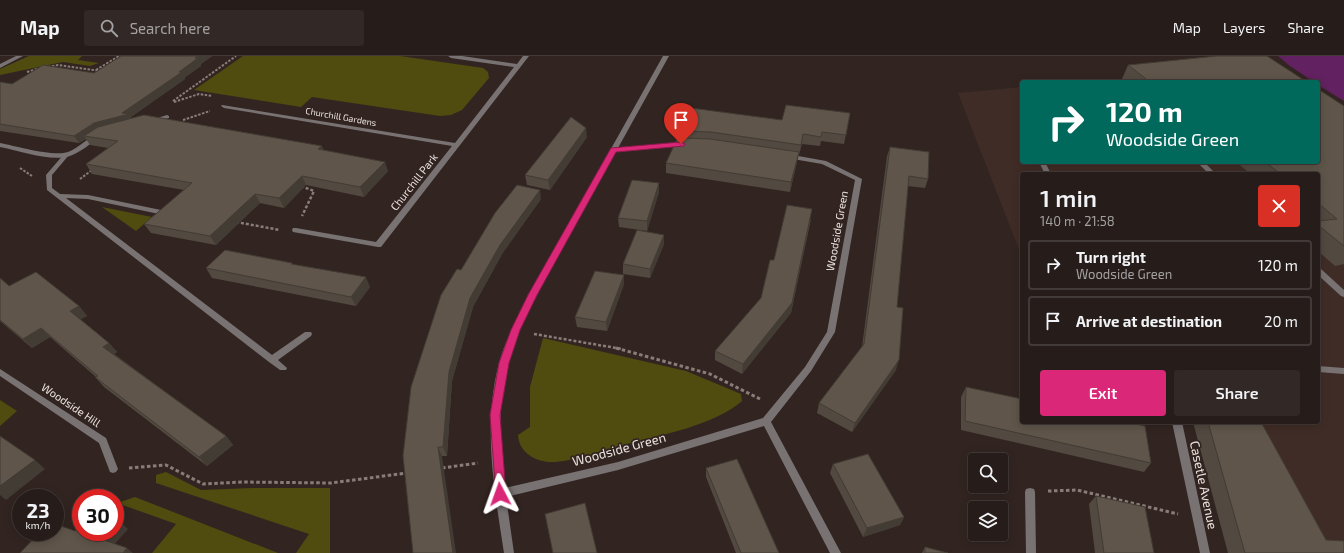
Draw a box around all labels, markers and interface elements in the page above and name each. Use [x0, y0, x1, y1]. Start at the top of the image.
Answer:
search box [84, 10, 364, 46]
text: Map [20, 16, 60, 39]
icon: search [98, 17, 120, 39]
text: Search here [130, 19, 210, 37]
text: Map [1173, 19, 1201, 36]
text: Layers [1223, 19, 1265, 36]
text: Share [1287, 19, 1324, 36]
text: 120 m [1106, 94, 1183, 128]
icon: right [1040, 96, 1092, 148]
pin [664, 103, 698, 144]
street label: Churchill Gardens [305, 105, 378, 128]
icon: arrive [670, 109, 692, 131]
text: Woodside Green [1106, 128, 1239, 150]
street label: Churchill Park [387, 150, 440, 213]
text: 1 min [1040, 183, 1097, 212]
button: close [1258, 185, 1300, 227]
street label: Woodside Green [823, 190, 850, 272]
text: 140 m · 21:58 [1040, 213, 1115, 229]
text: Turn right [1076, 248, 1146, 266]
icon: right [1042, 254, 1064, 276]
text: 120 m [1258, 256, 1298, 274]
text: Woodside Green [1076, 266, 1172, 282]
icon: arrive [1042, 310, 1064, 332]
text: Arrive at destination [1076, 312, 1222, 330]
text: 20 m [1264, 312, 1298, 330]
button: Exit [1040, 370, 1166, 416]
button: Share [1174, 370, 1300, 416]
street label: Woodside Hill [39, 380, 104, 430]
street label: Woodside Green [570, 429, 668, 469]
street label: Casetle Avenue [1187, 439, 1221, 531]
map controls [968, 453, 1008, 541]
button: search [968, 453, 1008, 493]
position arrow [479, 473, 521, 515]
speed limit sign: 30 [72, 489, 124, 541]
text: 23 [27, 498, 49, 522]
button: layers [968, 501, 1008, 541]
text: km/h [26, 519, 50, 531]

